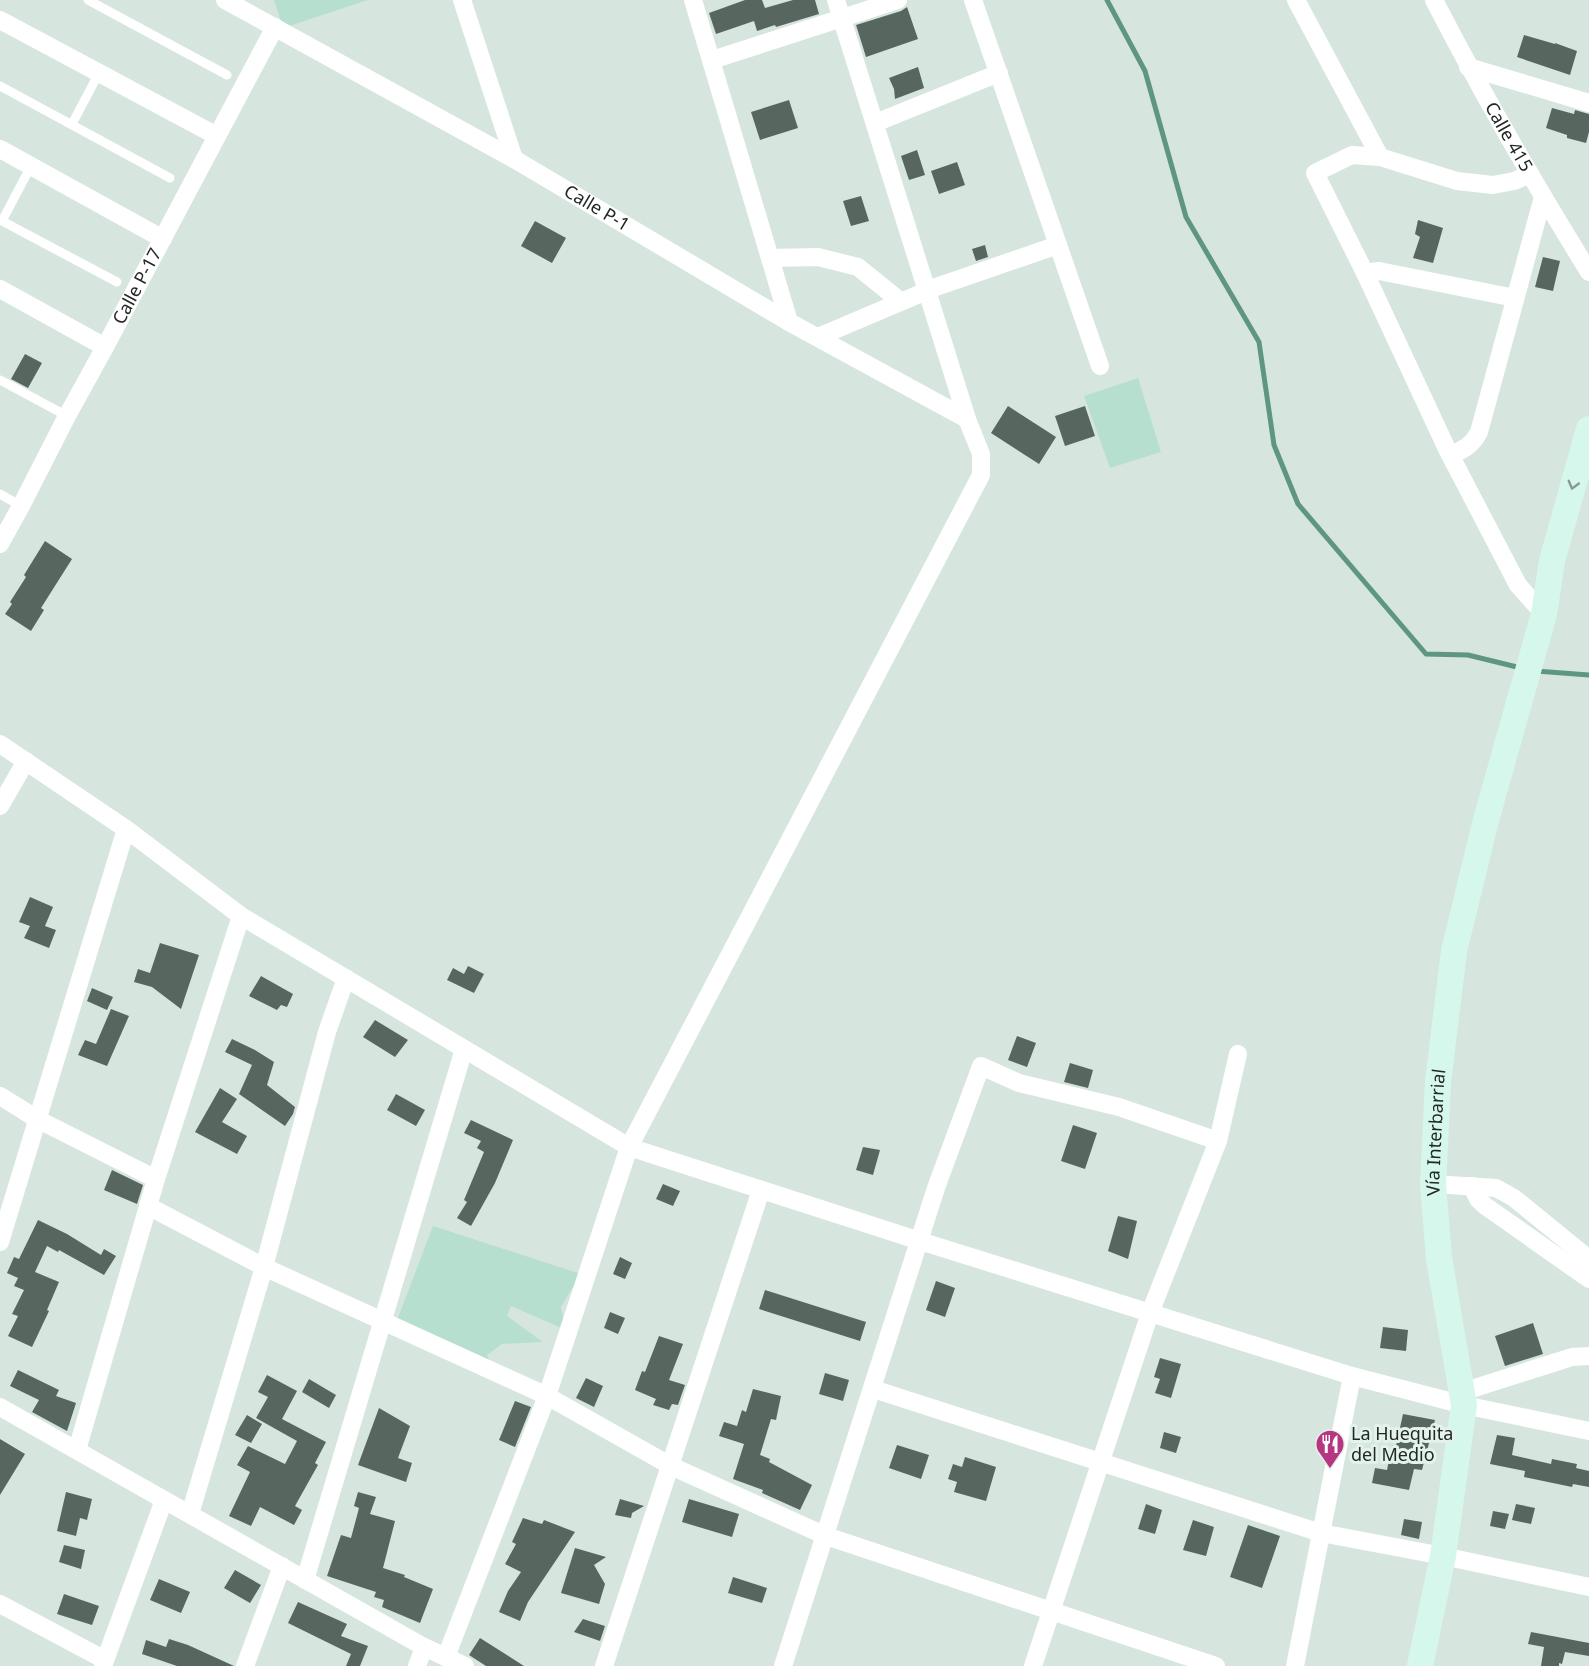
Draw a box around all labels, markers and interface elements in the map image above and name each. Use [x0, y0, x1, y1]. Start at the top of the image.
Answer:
street label: Calle 415 [1480, 97, 1539, 176]
street label: Calle P-1 [560, 178, 635, 236]
street label: Calle P-17 [106, 244, 166, 328]
one-way arrow [1568, 480, 1581, 490]
street label: Vía Interbarrial [1420, 1067, 1451, 1197]
place label: La Huequita del Medio [1351, 1421, 1453, 1466]
restaurant icon: La Huequita del Medio [1314, 1428, 1346, 1470]

